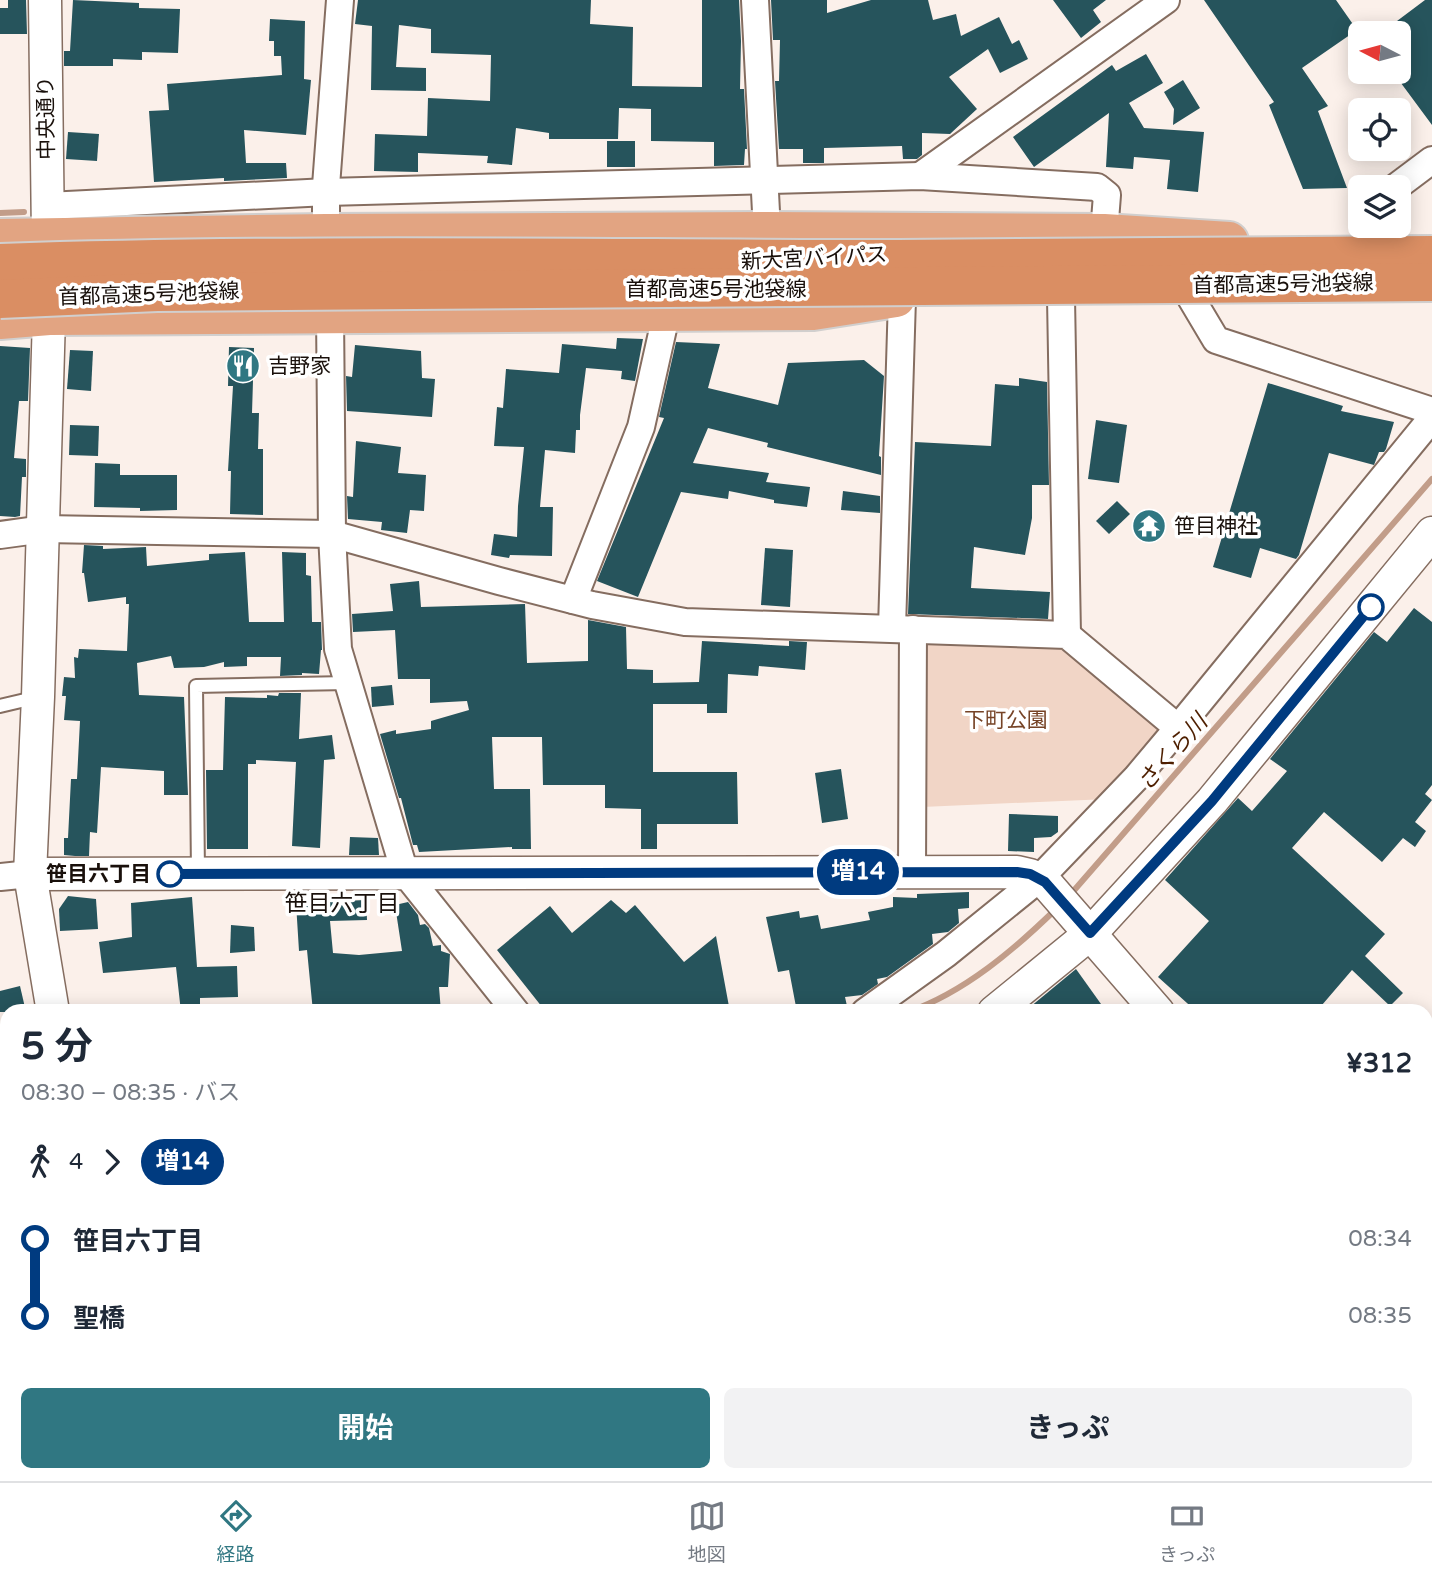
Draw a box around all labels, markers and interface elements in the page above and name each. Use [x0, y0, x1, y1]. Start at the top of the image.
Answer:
north arrow [1348, 21, 1410, 84]
map controls [1348, 21, 1411, 238]
street label: 中央通り [33, 76, 60, 160]
button: locate [1348, 98, 1411, 161]
button: layers [1348, 175, 1411, 238]
street label: 新大宮バイパス [740, 242, 888, 275]
street label: 首都高速5号池袋線 [1192, 270, 1374, 299]
street label: 首都高速5号池袋線 [625, 277, 807, 302]
street label: 首都高速5号池袋線 [58, 279, 240, 310]
restaurant icon: 吉野家 [224, 347, 262, 385]
place label: 吉野家 [268, 354, 331, 379]
temple icon: 笹目神社 [1130, 507, 1168, 545]
place label: 笹目神社 [1174, 514, 1258, 539]
unlabelled marker [1358, 594, 1384, 620]
water label: さくら川 [1132, 706, 1215, 797]
park label: 下町公園 [964, 708, 1048, 733]
line badge: 増14 [818, 849, 898, 895]
text: 増14 [831, 857, 885, 886]
marker: 笹目六丁目 [157, 861, 183, 887]
place label: 笹目六丁目 [46, 862, 151, 887]
district label: 笹目六丁目 [285, 890, 400, 918]
text: 5 分 [21, 1024, 93, 1070]
text: ¥312 [1346, 1048, 1412, 1079]
text: 08:30 – 08:35 · バス [21, 1079, 240, 1107]
icon: walk [21, 1143, 59, 1181]
icon: forward [93, 1143, 131, 1181]
text: 増14 [155, 1147, 210, 1176]
text: 4 [69, 1148, 83, 1176]
text: 08:34 [1348, 1225, 1412, 1253]
text: 笹目六丁目 [73, 1226, 203, 1257]
text: 08:35 [1348, 1302, 1412, 1330]
text: 聖橋 [73, 1303, 125, 1334]
button: 開始 [21, 1388, 710, 1468]
button: きっぷ [724, 1388, 1412, 1468]
tab: 経路 [217, 1497, 255, 1566]
tab: 地図 [688, 1497, 726, 1566]
tab: きっぷ [1159, 1497, 1215, 1566]

